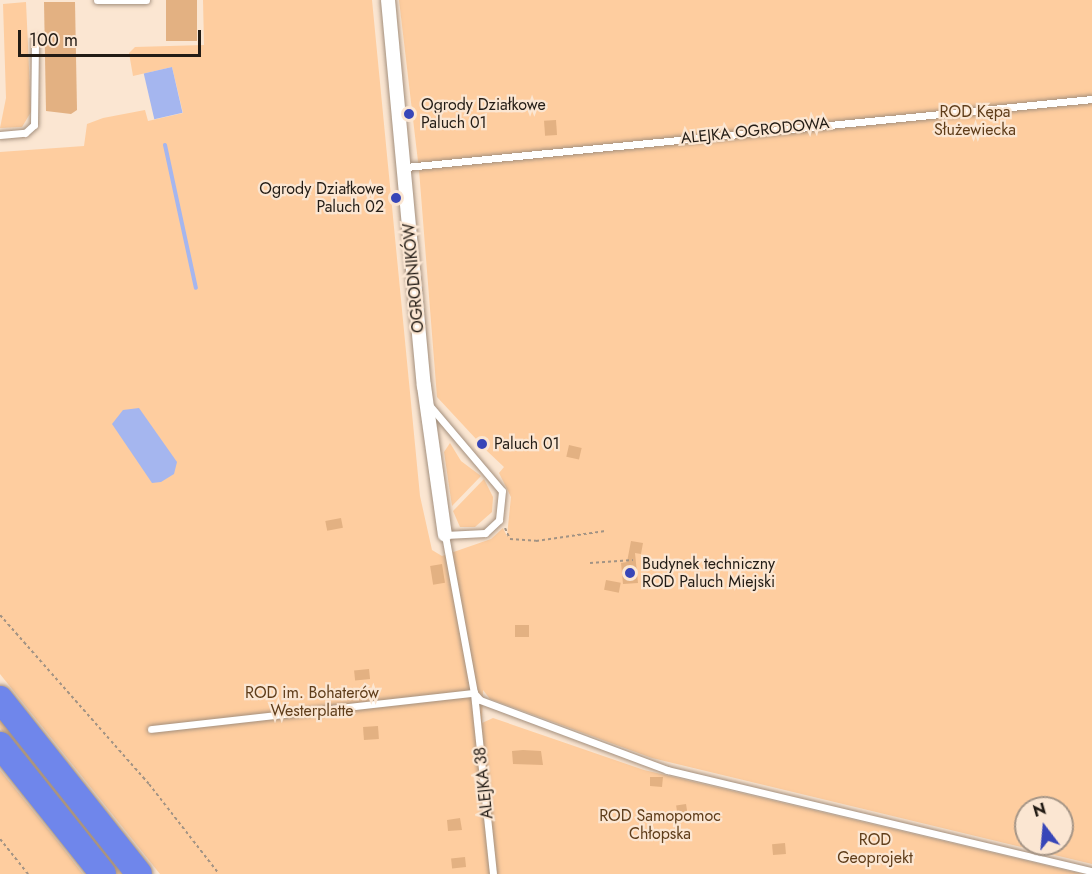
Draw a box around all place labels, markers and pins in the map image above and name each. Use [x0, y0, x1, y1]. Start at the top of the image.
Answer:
place label: Ogrody Działkowe Paluch 01 [421, 95, 546, 133]
marker: Ogrody Działkowe Paluch 01 [402, 107, 416, 121]
place label: Ogrody Działkowe Paluch 02 [259, 179, 384, 217]
marker: Ogrody Działkowe Paluch 02 [389, 191, 403, 205]
place label: Paluch 01 [494, 434, 560, 454]
marker: Paluch 01 [475, 437, 489, 451]
place label: Budynek techniczny ROD Paluch Miejski [642, 554, 775, 592]
marker: Budynek techniczny ROD Paluch Miejski [623, 566, 637, 580]

